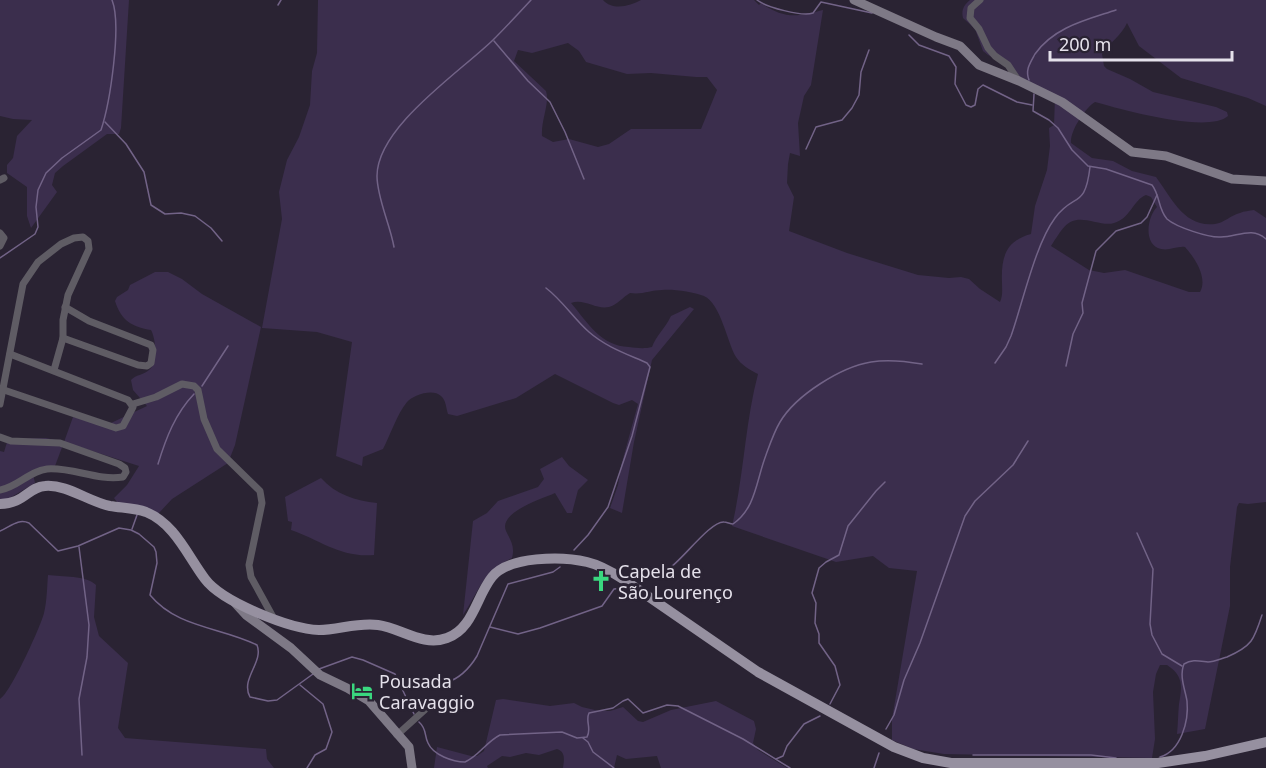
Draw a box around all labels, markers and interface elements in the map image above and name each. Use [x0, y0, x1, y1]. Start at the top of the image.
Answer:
scale bar [1050, 24, 1232, 62]
text: 200 m [1059, 32, 1111, 56]
place label: Capela de São Lourenço [618, 559, 733, 604]
church icon: Capela de São Lourenço [589, 569, 613, 593]
place label: Pousada Caravaggio [379, 669, 475, 714]
hotel icon: Pousada Caravaggio [350, 679, 374, 703]

